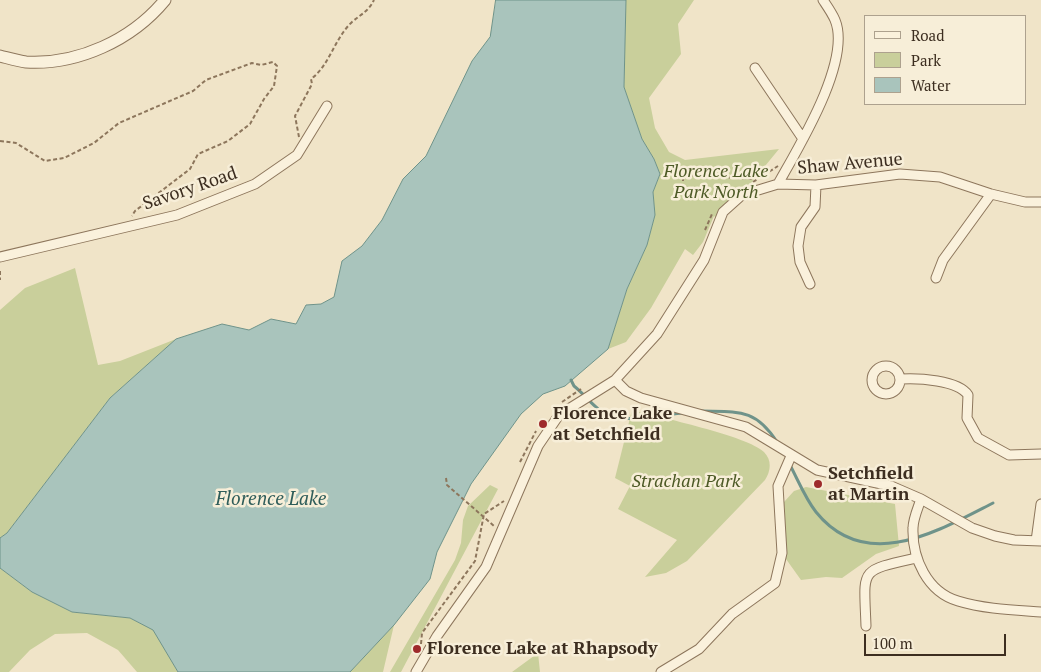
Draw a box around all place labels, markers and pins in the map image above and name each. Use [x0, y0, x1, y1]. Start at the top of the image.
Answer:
place label: Florence Lake at Setchfield [553, 403, 672, 446]
marker: Florence Lake at Setchfield [537, 418, 549, 430]
place label: Setchfield at Martin [828, 463, 913, 506]
marker: Setchfield at Martin [812, 478, 824, 490]
place label: Florence Lake at Rhapsody [427, 638, 658, 660]
marker: Florence Lake at Rhapsody [411, 643, 423, 655]

